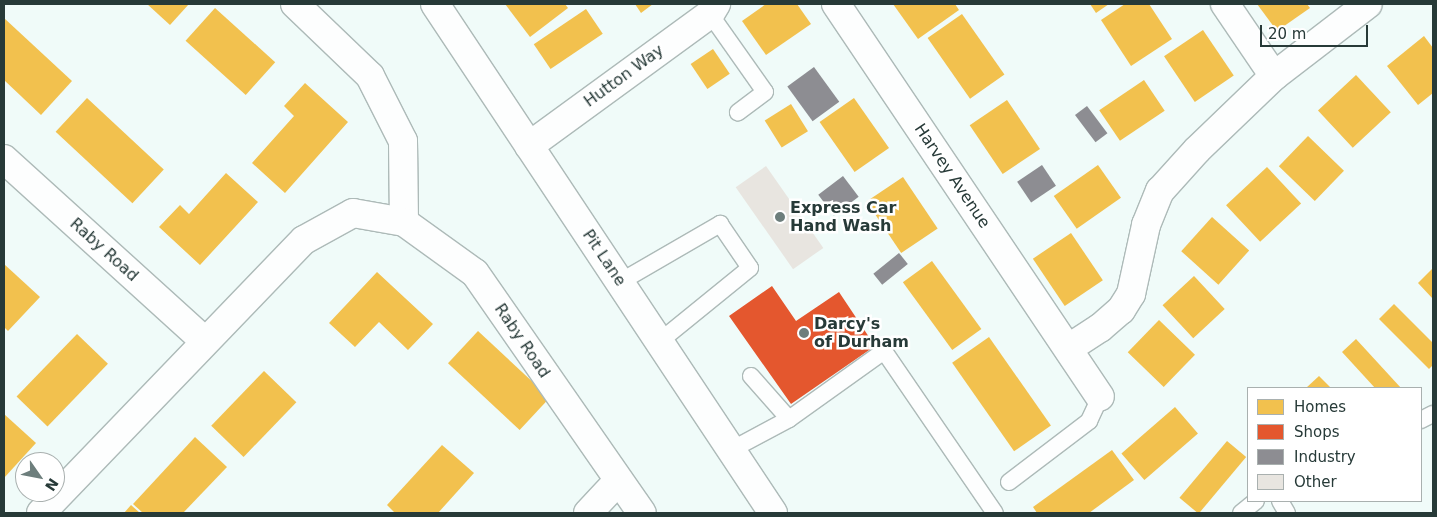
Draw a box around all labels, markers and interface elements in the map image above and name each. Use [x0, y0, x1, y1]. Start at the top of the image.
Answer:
scale bar [1262, 15, 1370, 47]
text: 20 m [1268, 25, 1306, 43]
street label: Hutton Way [580, 41, 668, 111]
street label: Harvey Avenue [910, 120, 994, 232]
place label: Express Car Hand Wash [790, 198, 896, 236]
marker: Express Car Hand Wash [774, 211, 786, 223]
street label: Raby Road [66, 214, 142, 286]
street label: Pit Lane [578, 226, 630, 290]
street label: Raby Road [490, 300, 554, 382]
place label: Darcy's of Durham [814, 314, 909, 352]
marker: Darcy's of Durham [798, 327, 810, 339]
legend [1247, 387, 1422, 502]
text: Homes [1294, 398, 1346, 416]
text: Shops [1294, 423, 1340, 441]
text: Industry [1294, 448, 1356, 466]
north arrow [15, 452, 65, 502]
text: Other [1294, 473, 1337, 491]
text: N [42, 475, 62, 494]

